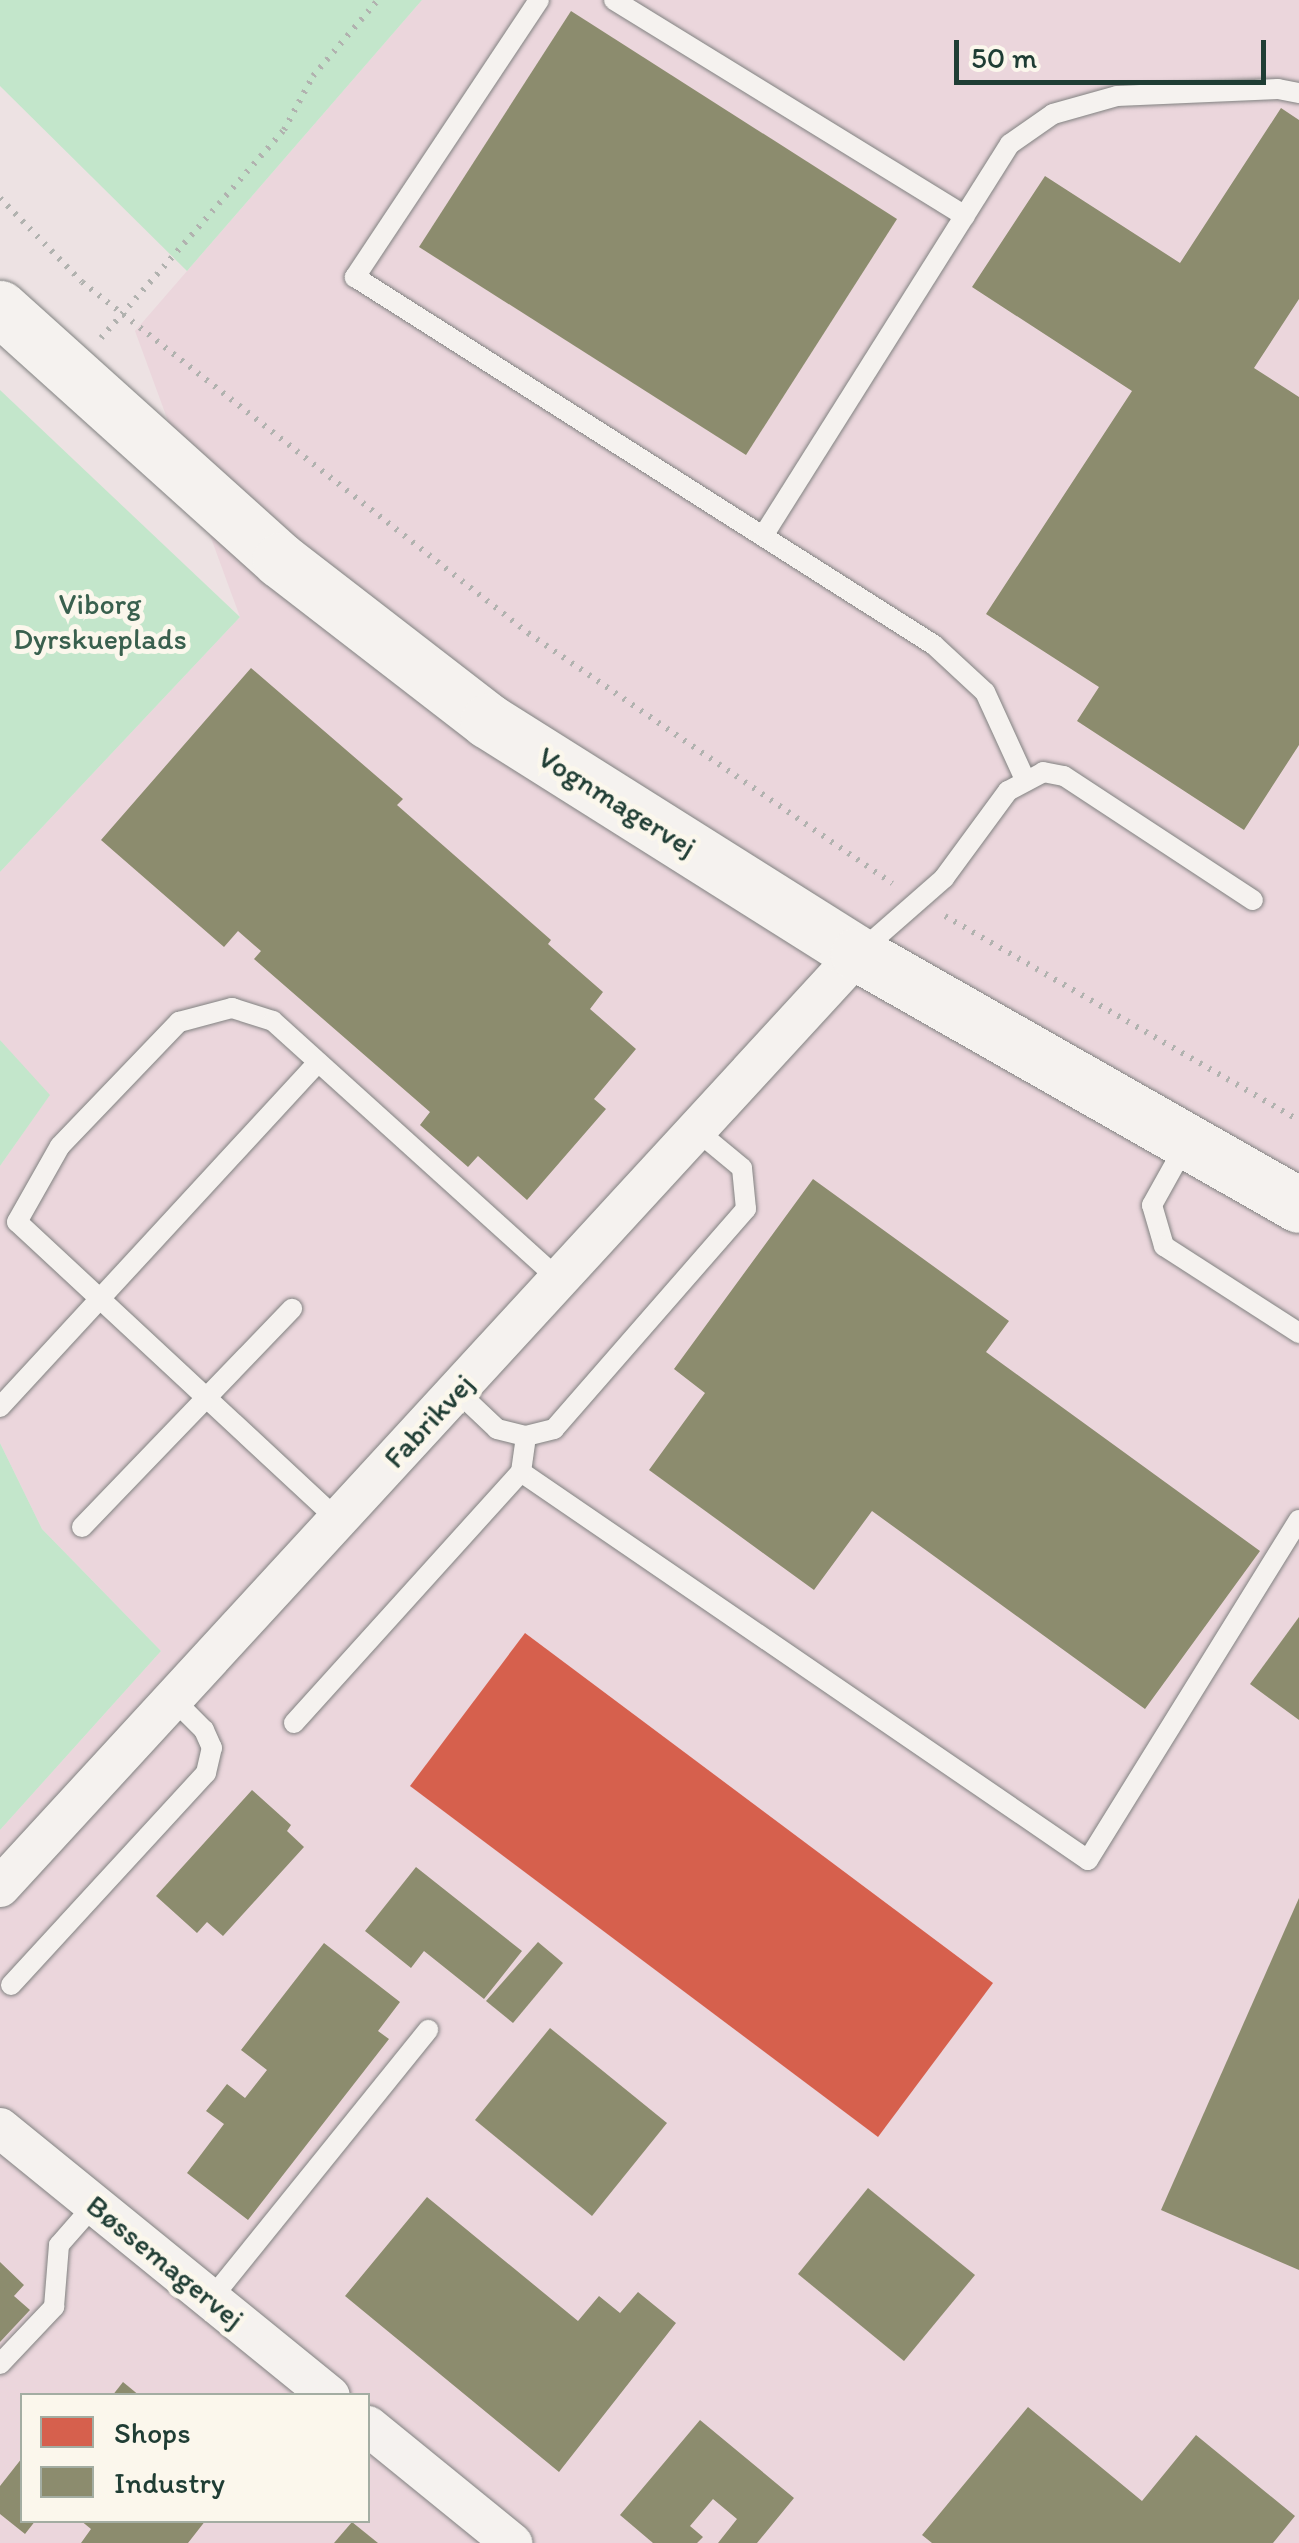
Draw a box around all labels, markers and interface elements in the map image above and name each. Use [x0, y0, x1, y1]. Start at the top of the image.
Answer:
scale bar [959, 20, 1272, 82]
text: 50 m [971, 39, 1037, 76]
park label: Viborg Dyrskueplads [13, 586, 187, 656]
street label: Vognmagervej [531, 739, 703, 865]
street label: Fabrikvej [376, 1366, 482, 1476]
street label: Bøssemagervej [79, 2187, 251, 2337]
legend [20, 2393, 370, 2523]
text: Shops [114, 2414, 191, 2451]
text: Industry [114, 2464, 225, 2501]

